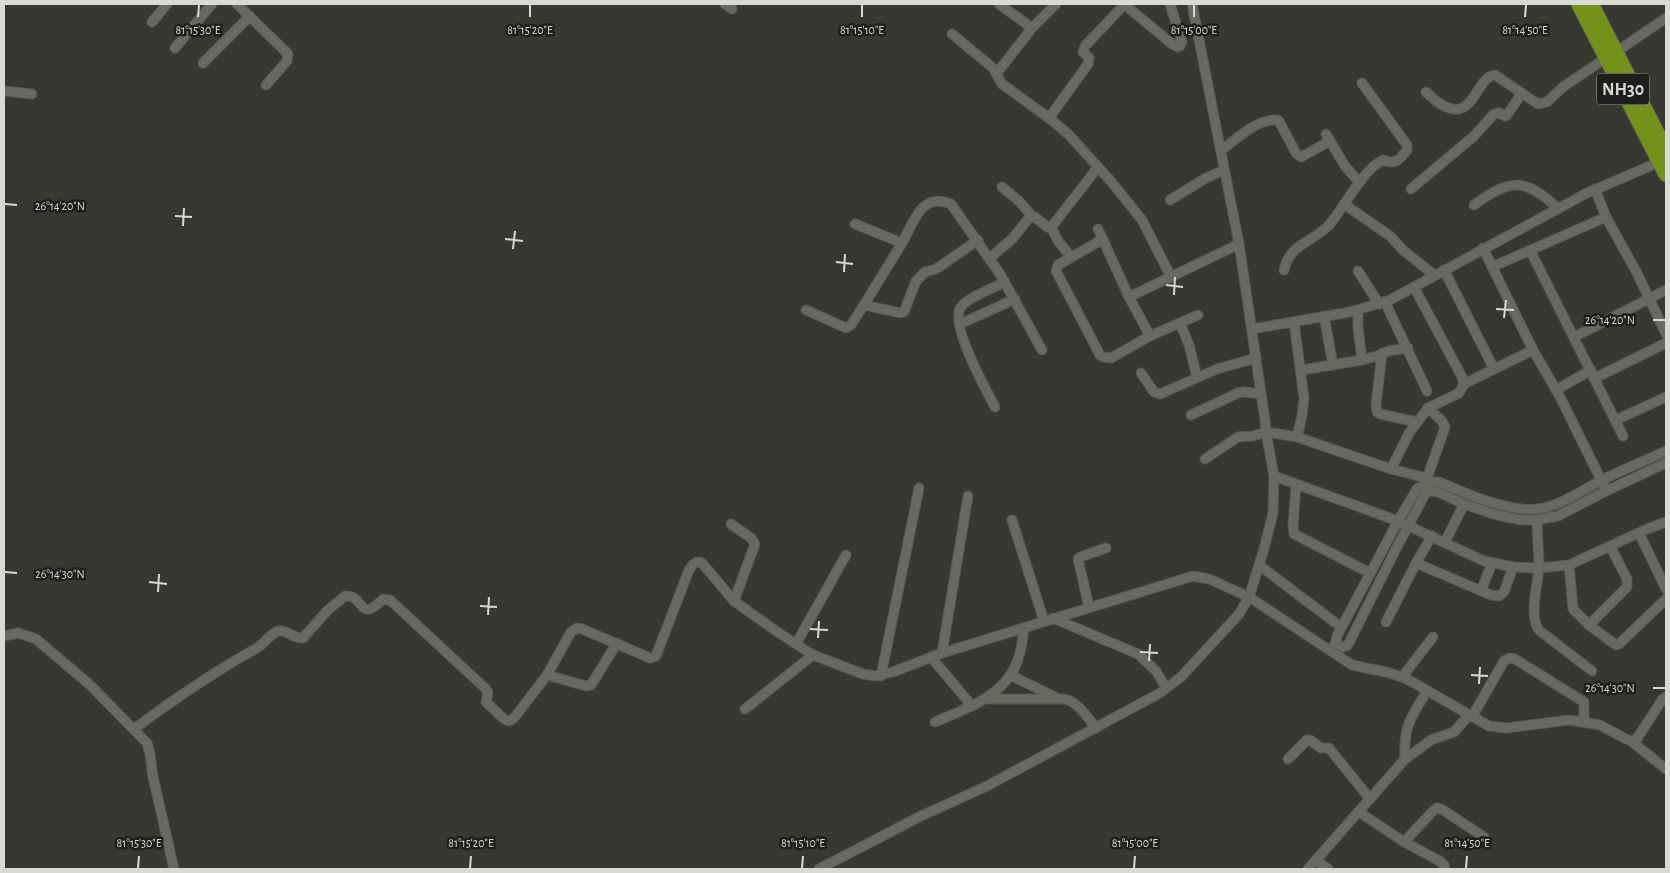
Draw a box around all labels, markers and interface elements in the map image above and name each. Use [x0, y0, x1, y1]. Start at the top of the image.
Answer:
text: 81°15'30"E [176, 24, 221, 36]
text: 81°15'20"E [507, 24, 553, 36]
text: 81°15'10"E [840, 24, 884, 36]
text: 81°15'00"E [1171, 24, 1217, 36]
text: 81°14'50"E [1502, 24, 1548, 36]
road number: NH30 [1597, 74, 1649, 105]
text: 26°14'20"N [35, 200, 85, 212]
text: 26°14'20"N [1585, 314, 1635, 326]
text: 26°14'30"N [35, 568, 85, 580]
text: 26°14'30"N [1585, 682, 1635, 694]
text: 81°15'30"E [117, 837, 162, 849]
text: 81°15'20"E [448, 837, 494, 849]
text: 81°15'10"E [781, 837, 825, 849]
text: 81°15'00"E [1112, 837, 1158, 849]
text: 81°14'50"E [1444, 837, 1490, 849]

